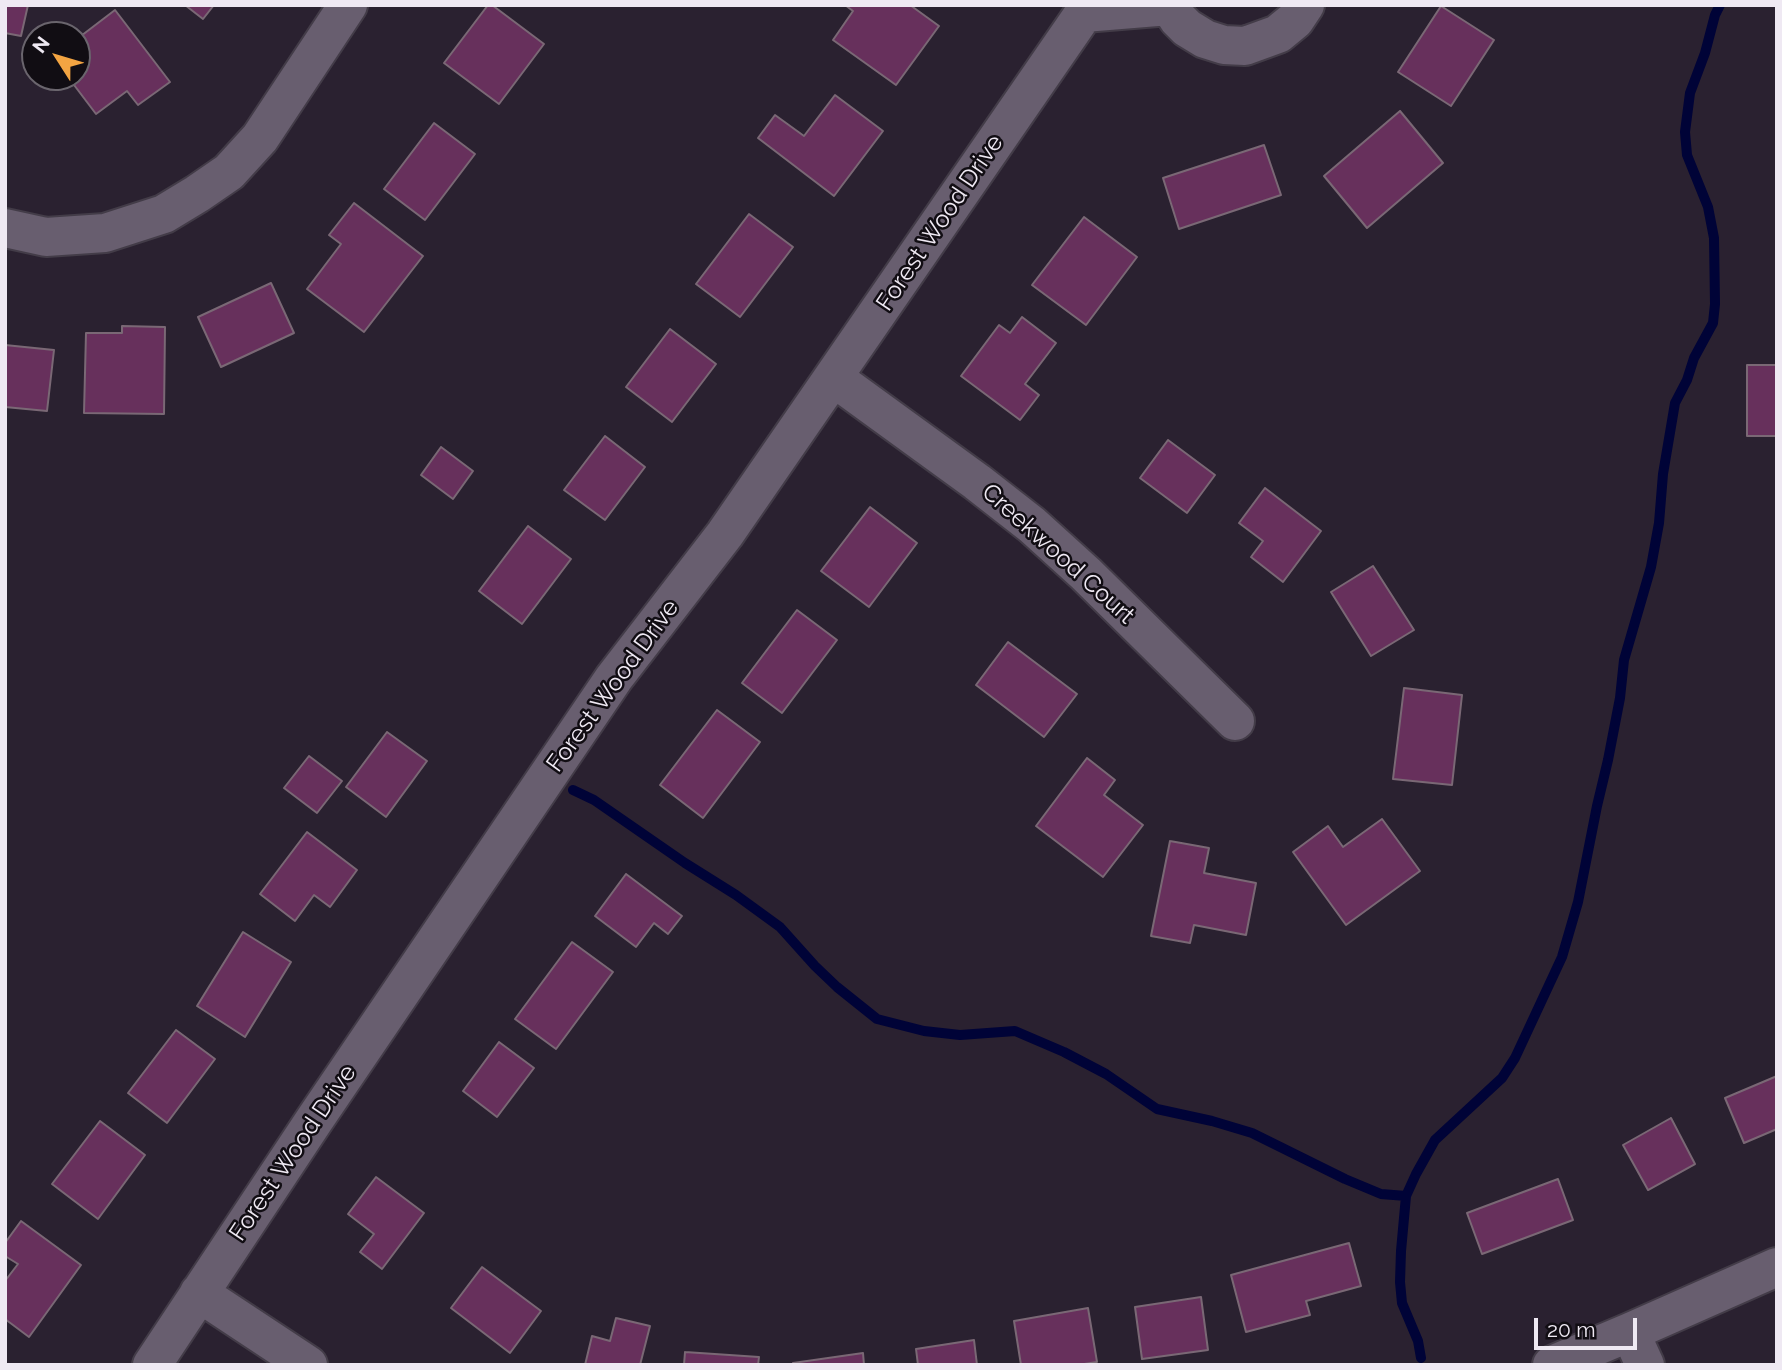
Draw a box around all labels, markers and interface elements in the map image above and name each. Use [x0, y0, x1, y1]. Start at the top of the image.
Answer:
north arrow [21, 21, 91, 91]
text: N [28, 32, 54, 57]
street label: Forest Wood Drive [870, 130, 1010, 316]
street label: Creekwood Court [976, 478, 1140, 630]
street label: Forest Wood Drive [541, 594, 685, 778]
street label: Forest Wood Drive [223, 1060, 363, 1246]
scale bar [1537, 1304, 1640, 1348]
text: 20 m [1547, 1317, 1595, 1342]

